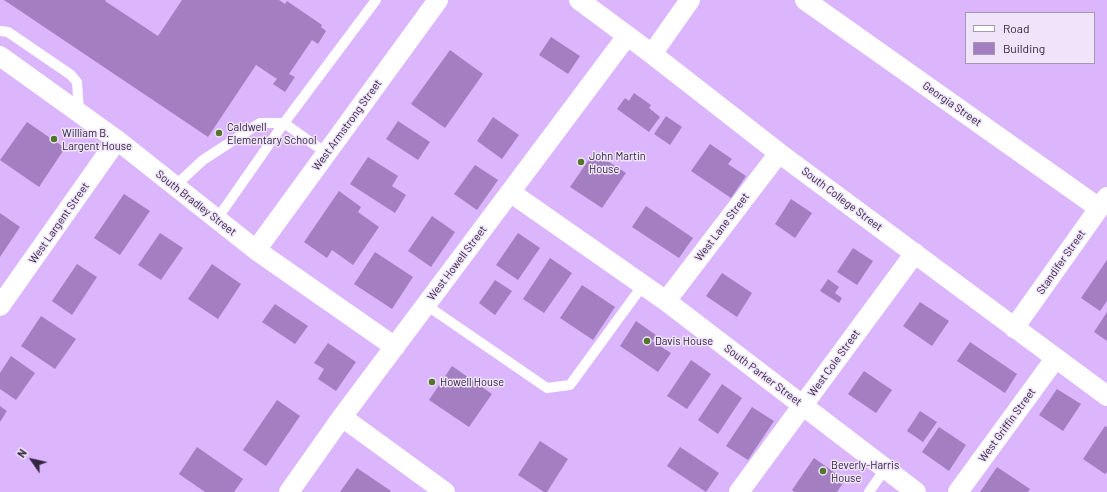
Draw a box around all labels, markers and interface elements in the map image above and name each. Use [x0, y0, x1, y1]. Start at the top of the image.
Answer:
legend [965, 12, 1095, 64]
text: Road [1003, 21, 1030, 35]
text: Building [1003, 41, 1045, 55]
street label: West Armstrong Street [310, 77, 384, 173]
street label: Georgia Street [920, 79, 984, 129]
place label: Caldwell Elementary School [227, 120, 317, 146]
place label: William B. Largent House [62, 126, 132, 152]
marker: Caldwell Elementary School [214, 128, 224, 138]
marker: William B. Largent House [49, 134, 59, 144]
place label: John Martin House [589, 149, 646, 175]
marker: John Martin House [576, 157, 586, 167]
street label: South College Street [799, 164, 885, 234]
street label: South Bradley Street [153, 167, 239, 239]
street label: West Largent Street [26, 180, 92, 266]
street label: West Lane Street [692, 190, 752, 264]
street label: West Howell Street [425, 223, 489, 303]
street label: Standifer Street [1034, 227, 1088, 297]
street label: West Cole Street [805, 327, 863, 399]
place label: Davis House [655, 334, 713, 348]
marker: Davis House [642, 336, 652, 346]
street label: South Parker Street [722, 341, 804, 409]
place label: Howell House [440, 375, 504, 389]
marker: Howell House [427, 377, 437, 387]
street label: West Griffin Street [976, 385, 1038, 465]
north arrow [12, 440, 52, 480]
text: N [14, 446, 29, 460]
place label: Beverly-Harris House [831, 458, 899, 484]
marker: Beverly-Harris House [818, 466, 828, 476]

